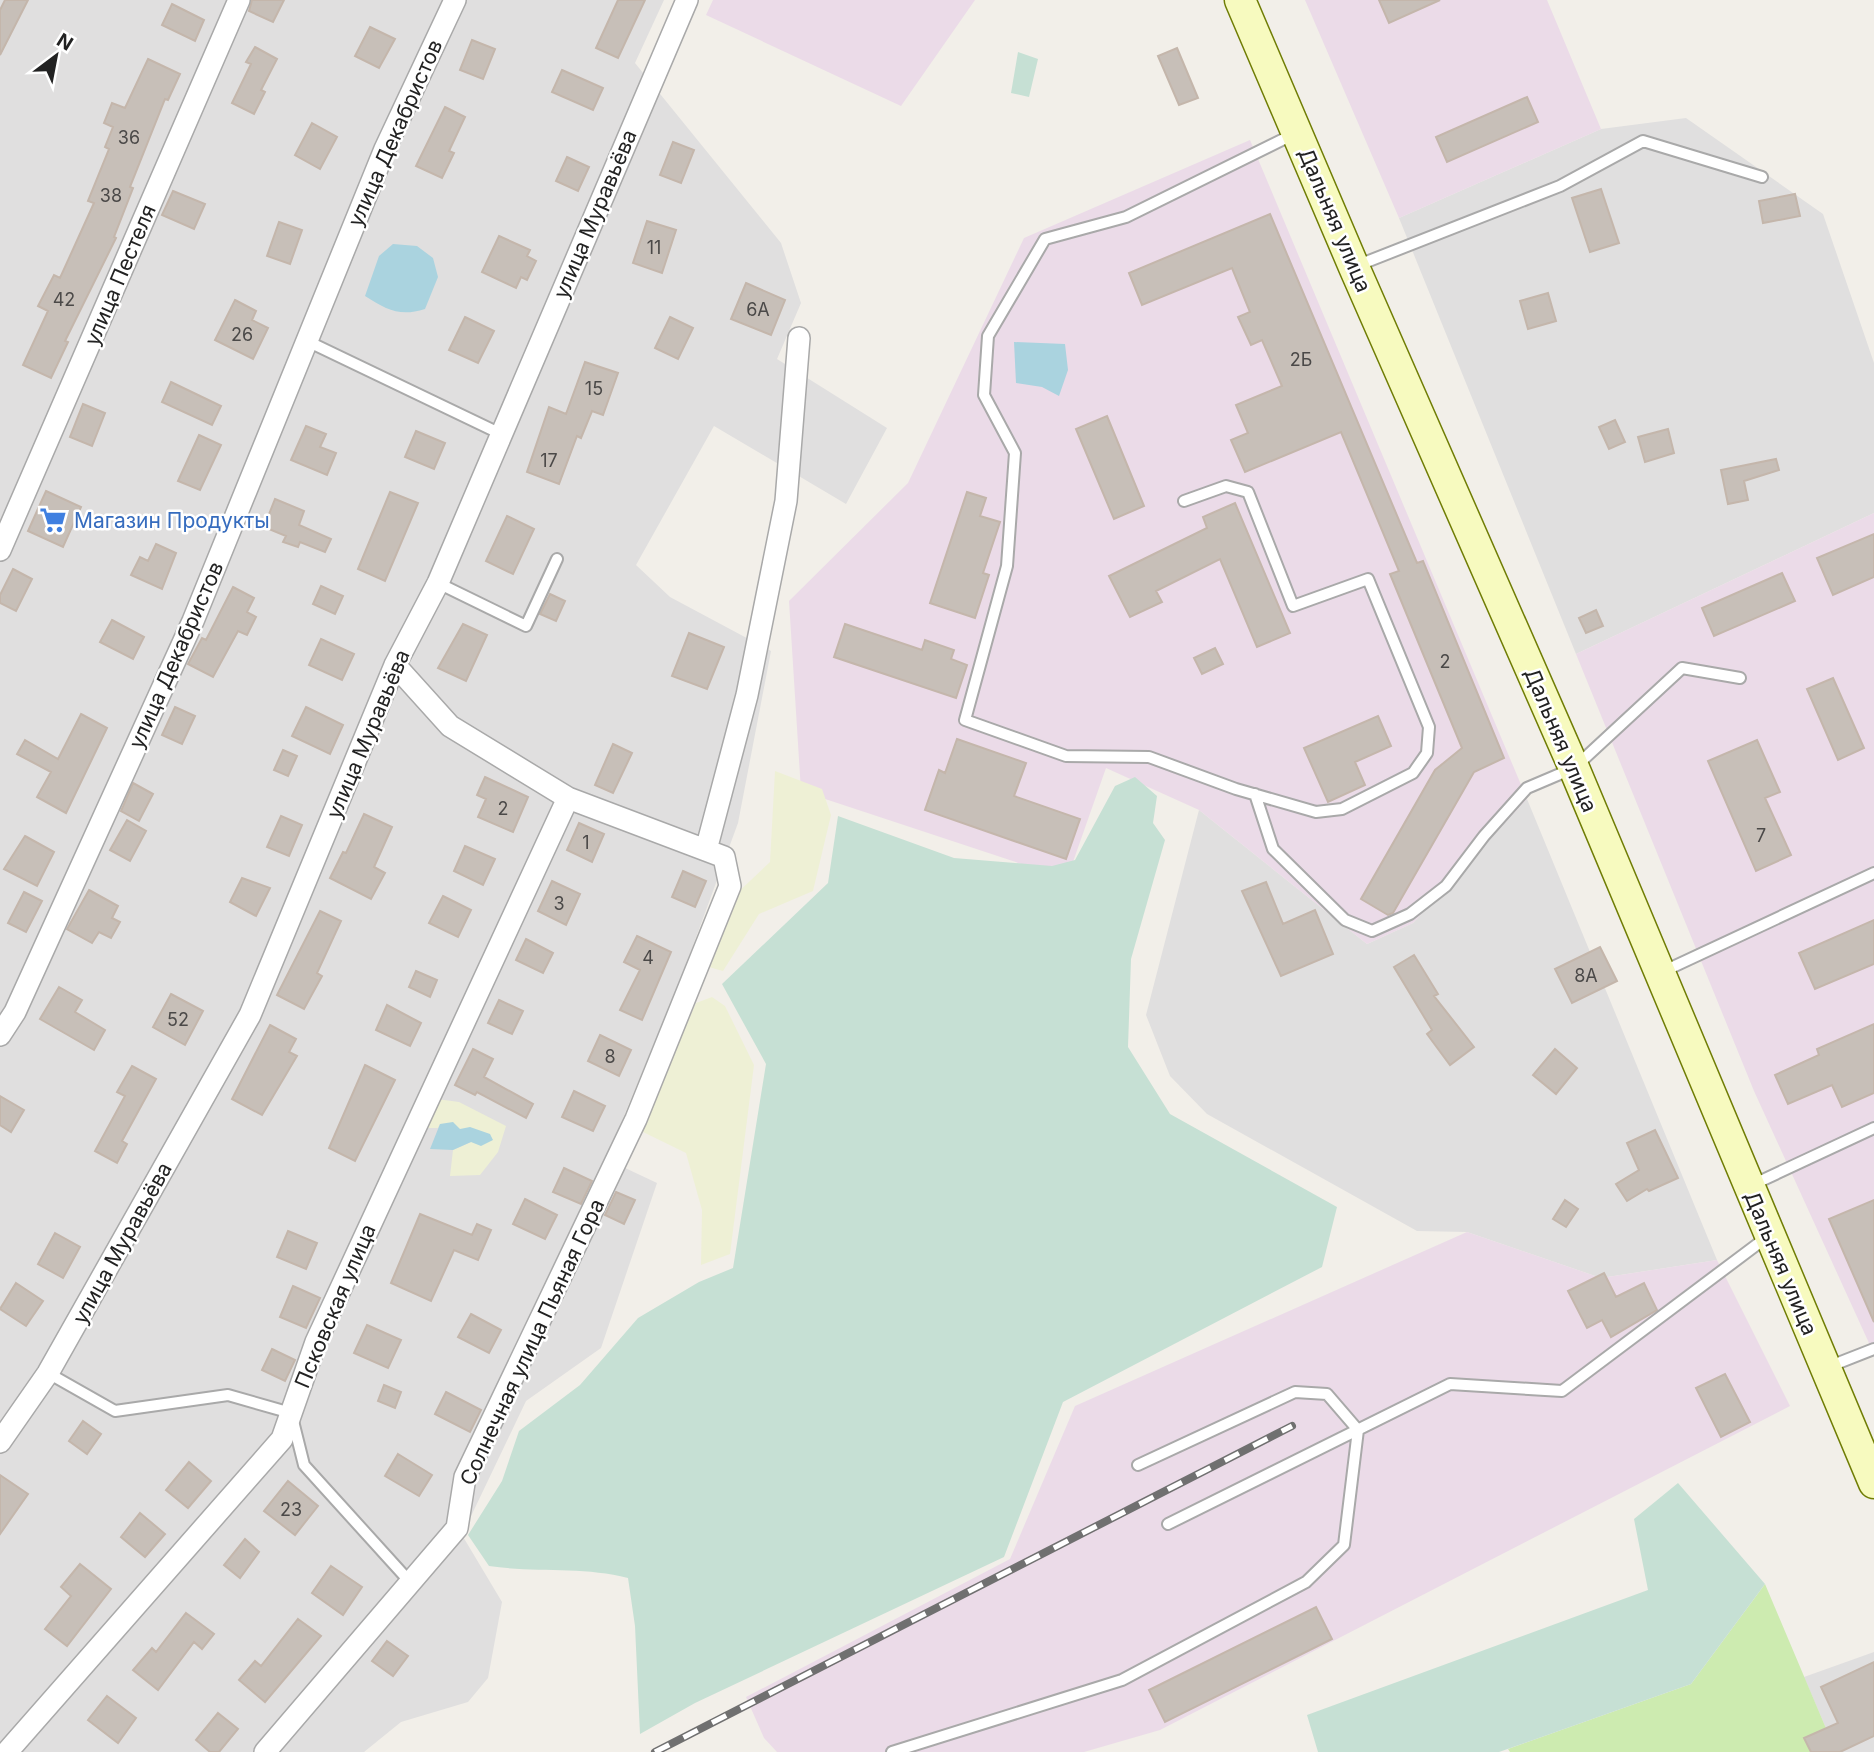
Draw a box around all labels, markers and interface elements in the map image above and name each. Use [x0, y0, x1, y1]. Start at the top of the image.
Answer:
north arrow [21, 21, 91, 91]
text: N [53, 28, 77, 56]
street label: улица Декабристов [343, 36, 447, 230]
street label: улица Муравьёва [548, 126, 642, 302]
house number: 36 [118, 127, 140, 148]
street label: Дальняя улица [1293, 144, 1377, 296]
house number: 38 [100, 185, 122, 206]
street label: улица Пестеля [79, 201, 161, 349]
house number: 11 [647, 237, 661, 258]
house number: 42 [53, 289, 75, 310]
house number: 6А [746, 299, 770, 320]
house number: 26 [231, 324, 253, 345]
house number: 2Б [1290, 349, 1312, 370]
house number: 15 [585, 378, 603, 399]
house number: 17 [540, 450, 558, 471]
supermarket icon: Магазин Продукты [38, 505, 68, 535]
place label: Магазин Продукты [74, 508, 270, 533]
street label: улица Декабристов [124, 558, 228, 752]
street label: улица Муравьёва [321, 646, 415, 822]
house number: 2 [1440, 651, 1450, 672]
street label: Дальняя улица [1519, 664, 1603, 816]
house number: 2 [498, 798, 508, 819]
house number: 7 [1756, 825, 1766, 846]
house number: 1 [582, 832, 590, 853]
house number: 3 [553, 893, 565, 914]
house number: 4 [642, 947, 654, 968]
house number: 8А [1574, 965, 1598, 986]
house number: 52 [167, 1009, 189, 1030]
house number: 8 [604, 1046, 616, 1067]
street label: улица Муравьёва [67, 1158, 177, 1328]
street label: Дальняя улица [1739, 1187, 1823, 1339]
street label: Солнечная улица Пьяная Гора [455, 1195, 609, 1489]
street label: Псковская улица [289, 1220, 381, 1392]
house number: 23 [280, 1499, 302, 1520]

